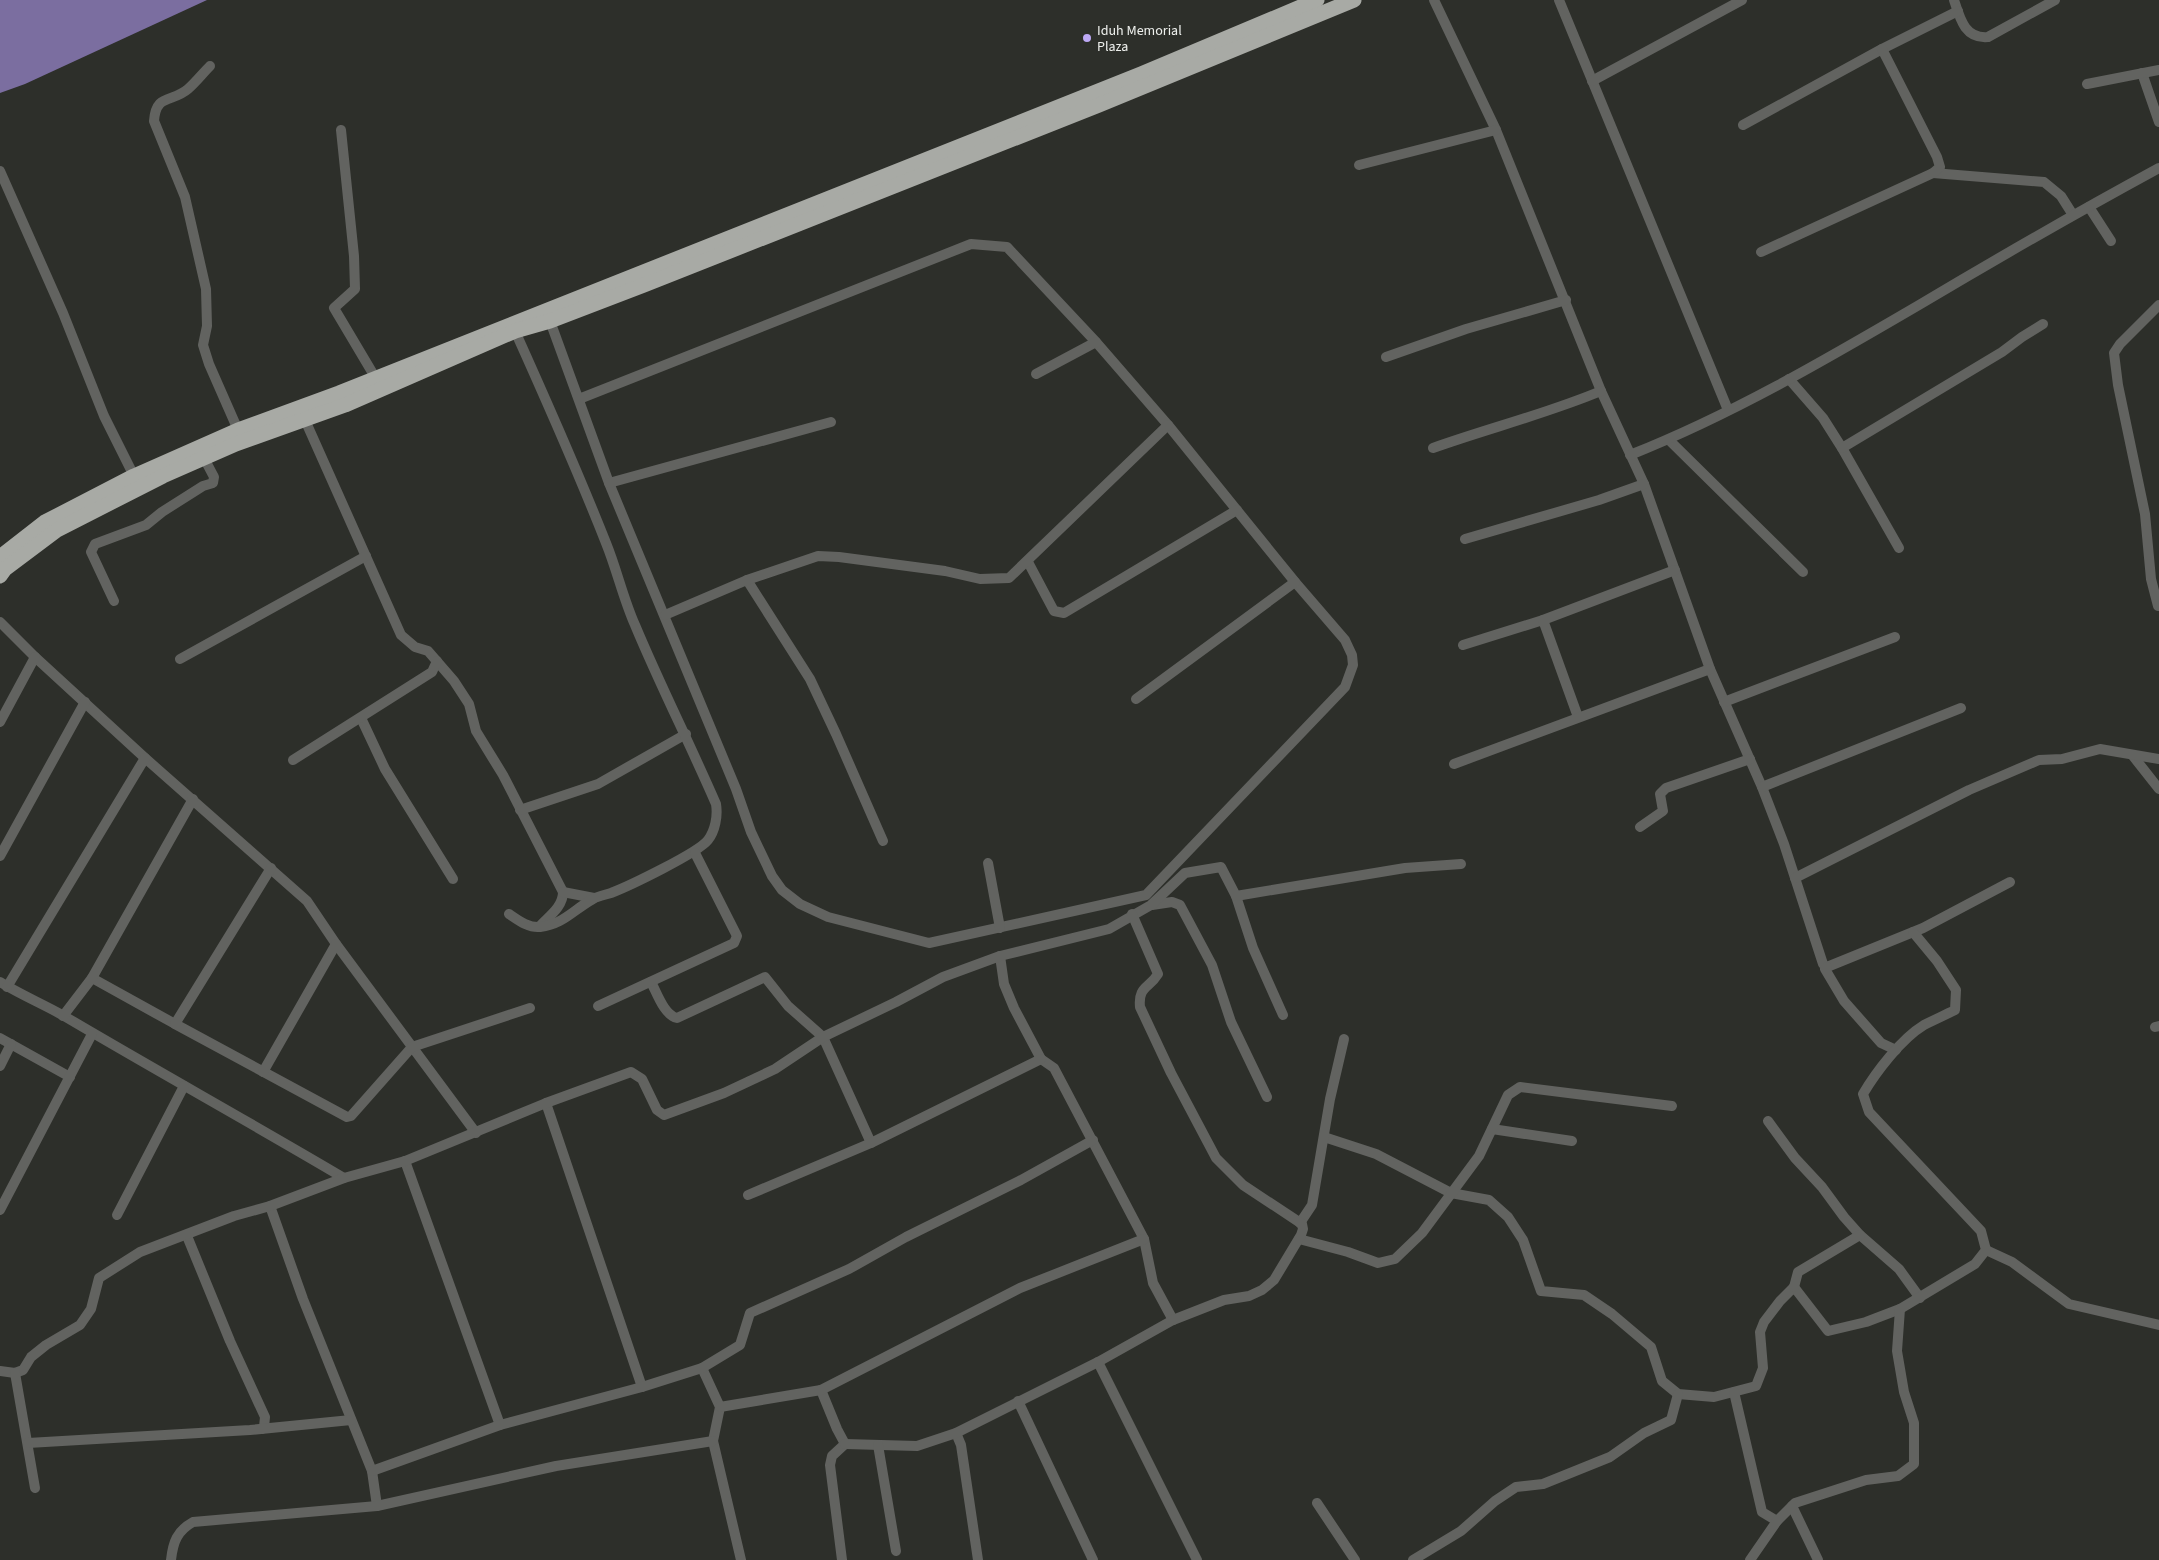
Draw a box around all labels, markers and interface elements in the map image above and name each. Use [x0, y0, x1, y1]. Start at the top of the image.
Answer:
place label: Iduh Memorial Plaza [1097, 21, 1182, 57]
marker: Iduh Memorial Plaza [1081, 32, 1093, 44]

